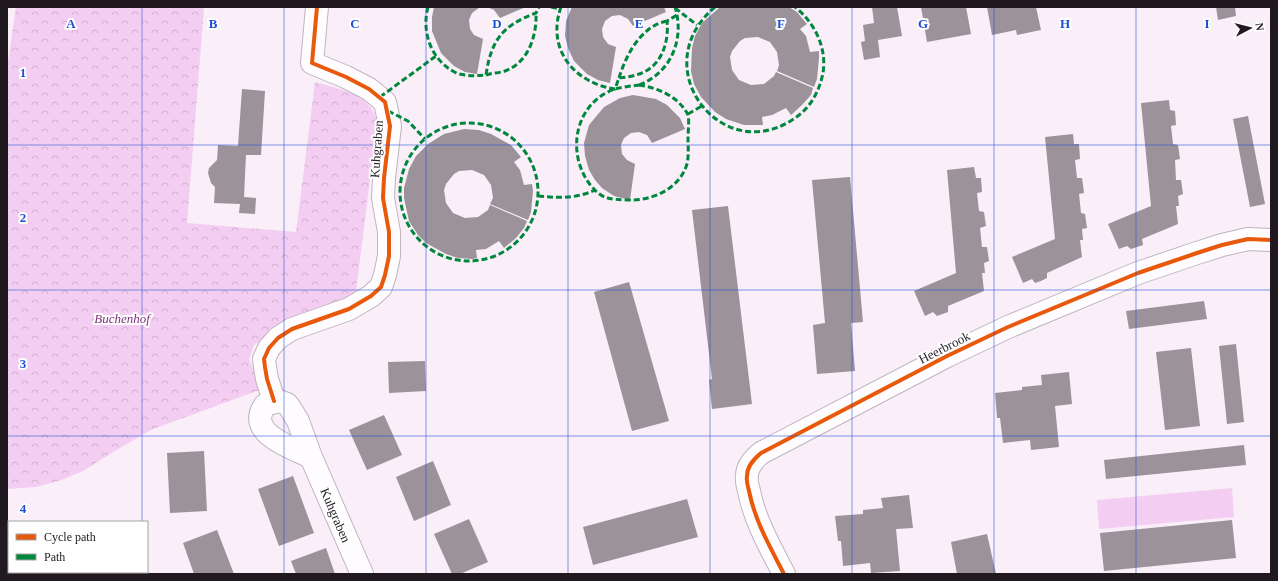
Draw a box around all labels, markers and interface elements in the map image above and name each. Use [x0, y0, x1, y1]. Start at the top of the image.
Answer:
north arrow [1230, 8, 1270, 48]
text: A [66, 16, 76, 31]
text: B [209, 16, 218, 31]
text: C [350, 16, 360, 31]
text: D [492, 16, 502, 31]
text: E [635, 16, 643, 31]
text: F [777, 16, 785, 31]
text: G [918, 16, 928, 31]
text: H [1060, 16, 1070, 31]
text: I [1204, 16, 1210, 31]
text: N [1253, 22, 1266, 32]
text: 1 [20, 65, 26, 80]
street label: Kuhgraben [367, 119, 386, 178]
text: 2 [20, 210, 26, 225]
park label: Buchenhof [94, 311, 152, 326]
street label: Heerbrook [916, 328, 973, 367]
text: 3 [20, 356, 27, 371]
street label: Kuhgraben [317, 486, 354, 545]
text: 4 [20, 501, 27, 516]
legend [8, 521, 148, 573]
text: Cycle path [44, 530, 96, 544]
text: Path [44, 550, 65, 564]

